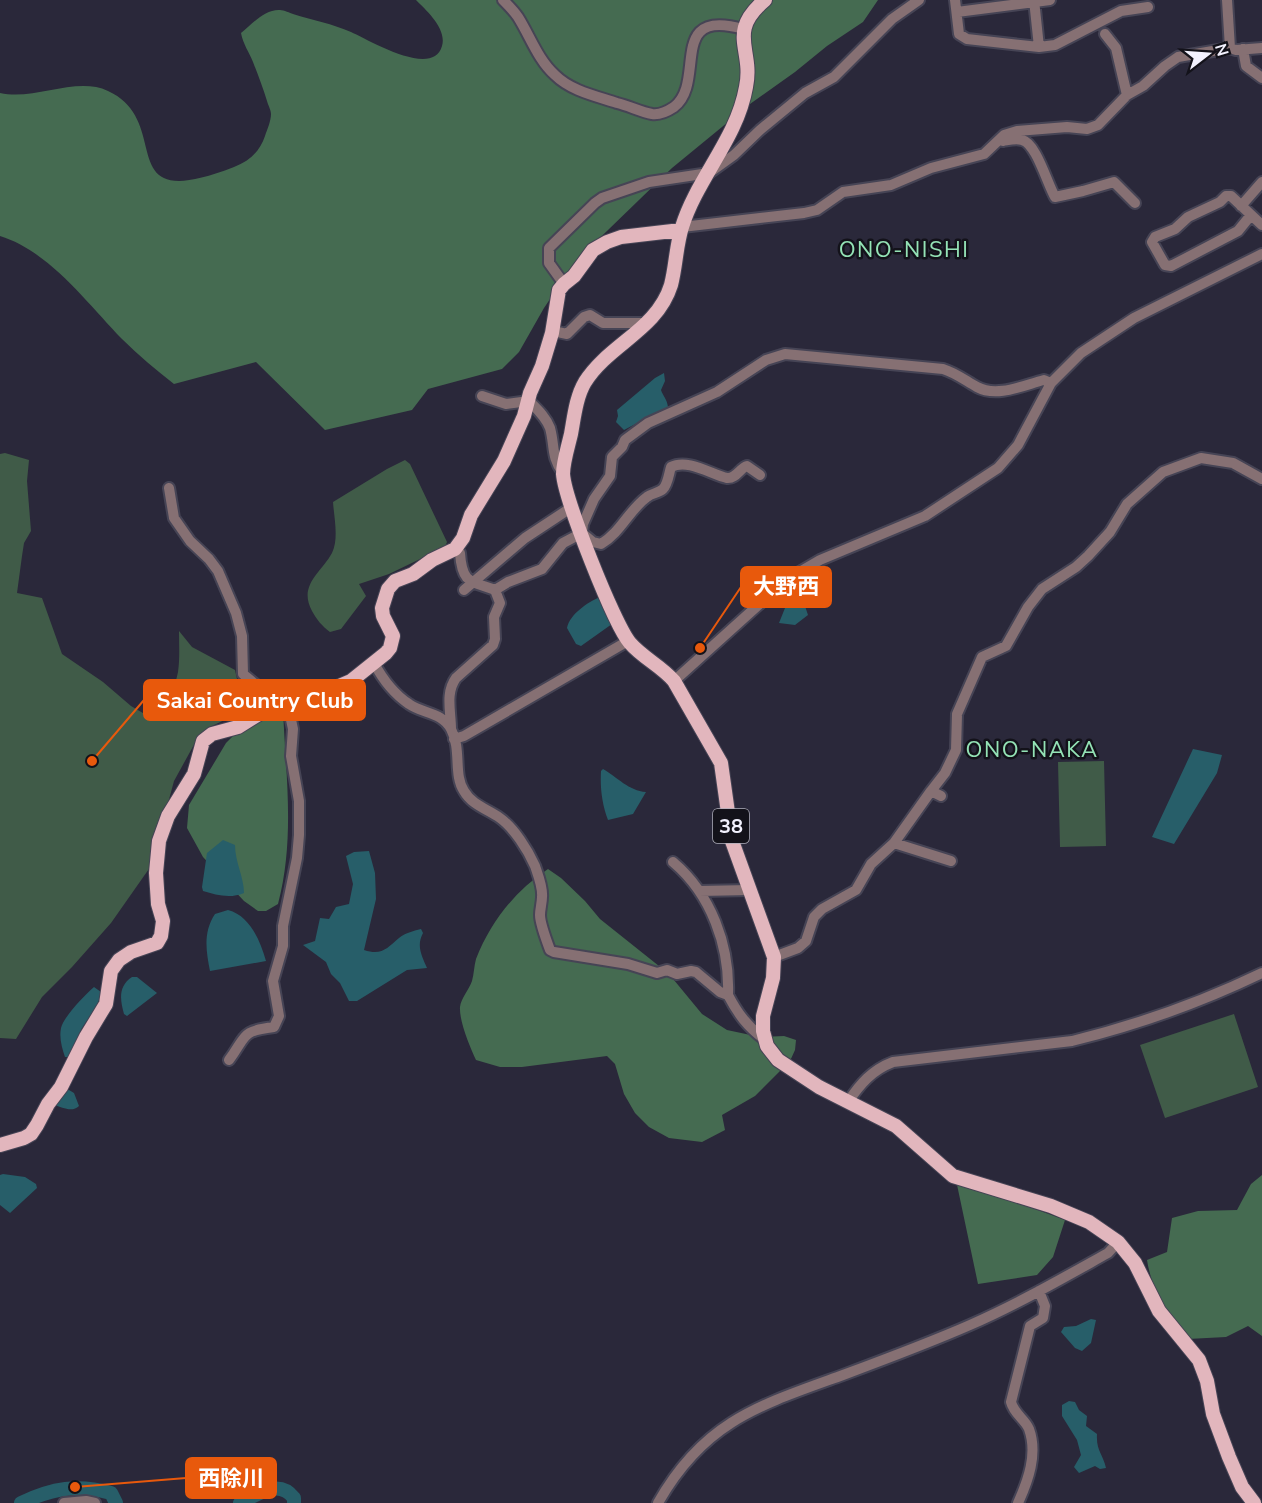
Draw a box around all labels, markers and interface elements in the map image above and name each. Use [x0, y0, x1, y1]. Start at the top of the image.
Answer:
north arrow [1178, 24, 1238, 84]
text: N [1209, 41, 1234, 59]
district label: ONO-NISHI [839, 235, 969, 265]
callout: 大野西 [741, 567, 831, 607]
text: 大野西 [753, 572, 819, 602]
callout: Sakai Country Club [144, 680, 365, 720]
text: Sakai Country Club [157, 686, 353, 716]
district label: ONO-NAKA [966, 735, 1098, 765]
road number: 38 [713, 809, 749, 843]
callout: 西除川 [186, 1458, 276, 1498]
text: 西除川 [198, 1464, 264, 1494]

